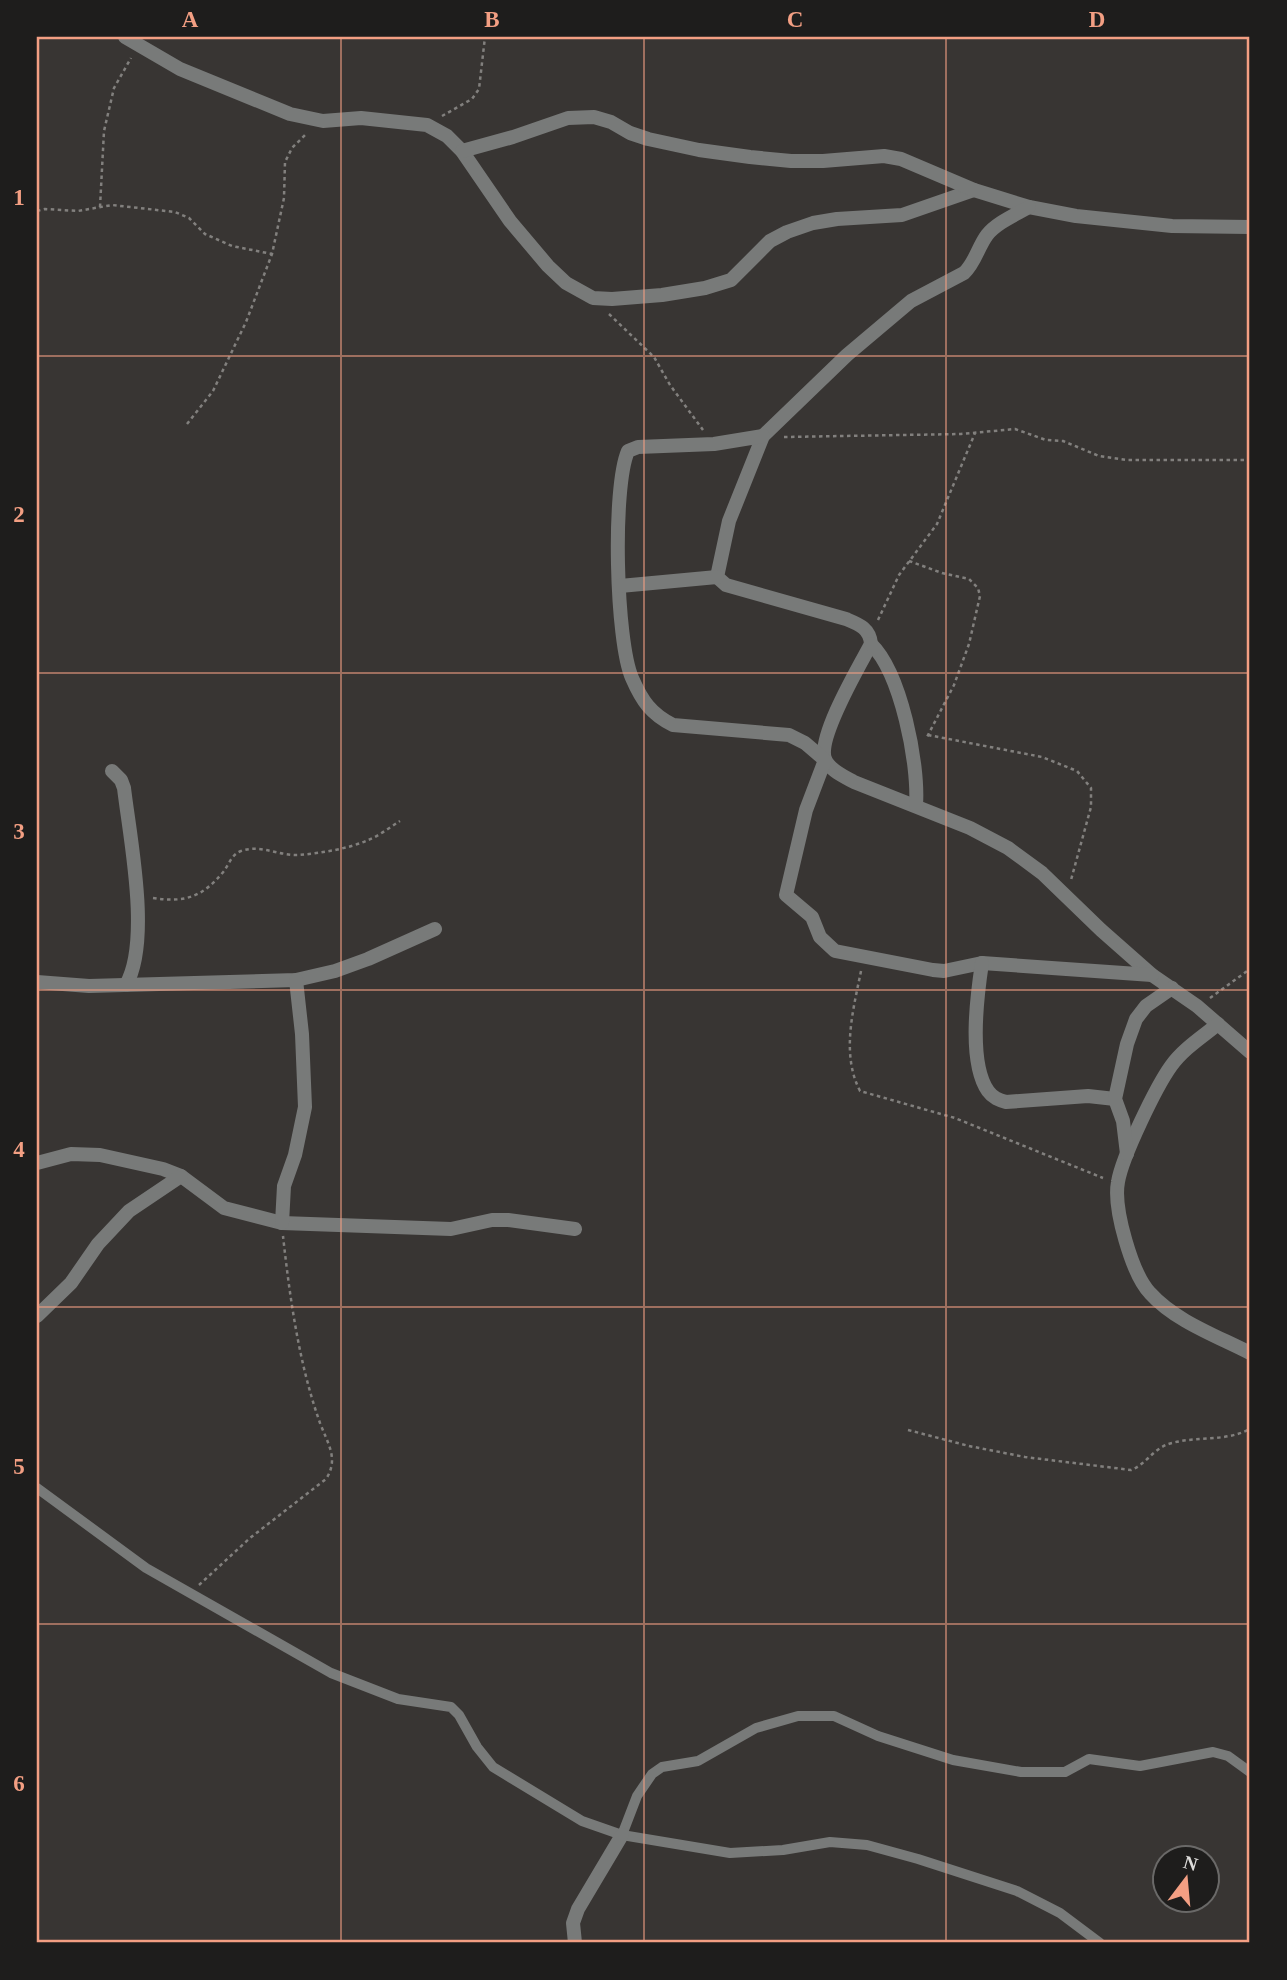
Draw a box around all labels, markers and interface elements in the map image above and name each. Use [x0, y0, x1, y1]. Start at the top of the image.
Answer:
text: A [182, 7, 199, 32]
text: B [484, 7, 500, 32]
text: C [787, 7, 803, 32]
text: D [1089, 7, 1105, 32]
text: 1 [13, 185, 25, 210]
text: 2 [13, 502, 25, 527]
text: 3 [13, 819, 25, 844]
text: 4 [13, 1137, 25, 1162]
text: 5 [13, 1454, 25, 1479]
text: 6 [13, 1771, 25, 1796]
north arrow [1150, 1843, 1220, 1913]
text: N [1181, 1851, 1200, 1875]

